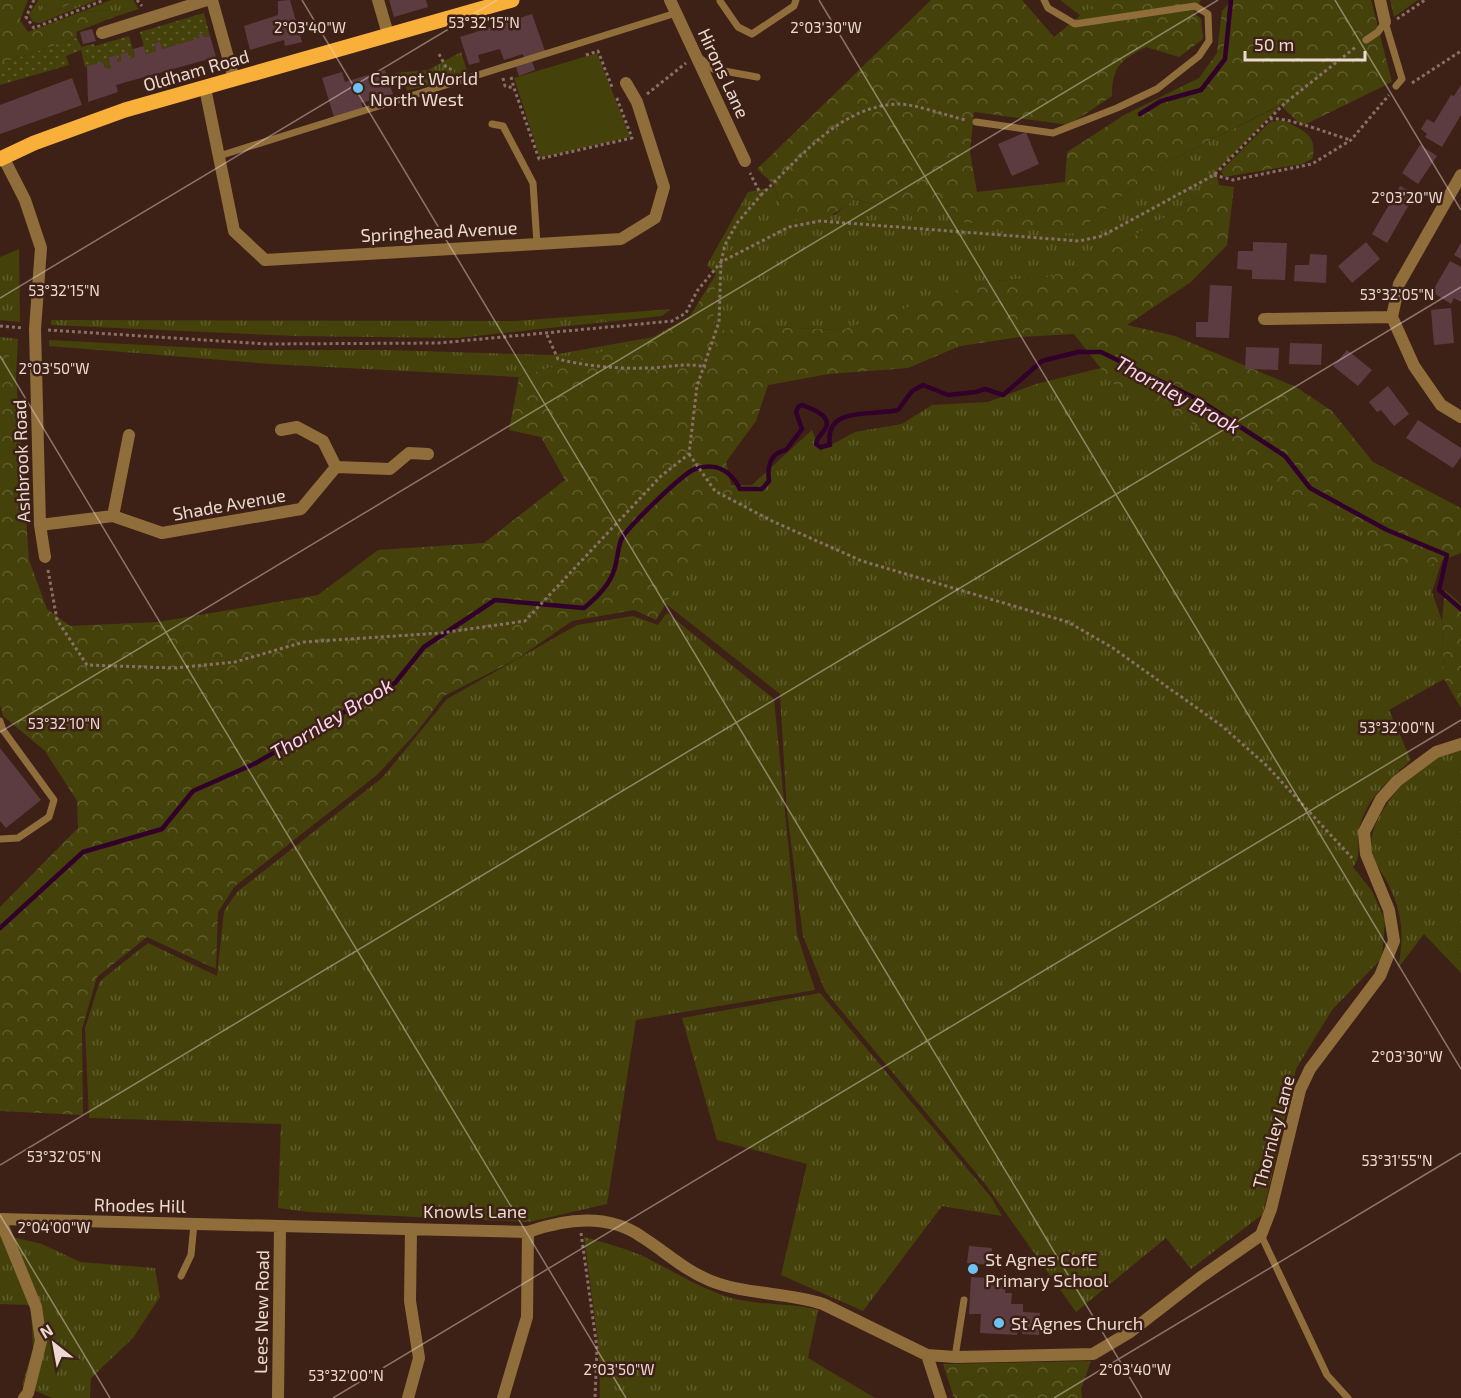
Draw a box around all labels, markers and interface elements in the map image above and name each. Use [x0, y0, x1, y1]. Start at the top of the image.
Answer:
text: 53°32'15"N [448, 13, 520, 31]
text: 2°03'40"W [274, 18, 346, 36]
text: 2°03'30"W [790, 18, 862, 36]
scale bar [1245, 24, 1365, 62]
street label: Hirons Lane [694, 25, 754, 121]
text: 50 m [1254, 33, 1294, 55]
street label: Oldham Road [140, 44, 252, 96]
place label: Carpet World North West [370, 67, 478, 110]
marker: Carpet World North West [351, 81, 365, 95]
text: 2°03'20"W [1371, 188, 1443, 206]
street label: Springhead Avenue [360, 216, 518, 246]
text: 53°32'15"N [28, 281, 100, 299]
text: 53°32'05"N [1360, 285, 1434, 303]
water label: Thornley Brook [1111, 350, 1244, 439]
text: 2°03'50"W [19, 359, 90, 377]
street label: Ashbrook Road [8, 399, 34, 523]
street label: Shade Avenue [171, 483, 287, 525]
water label: Thornley Brook [265, 672, 397, 765]
text: 53°32'10"N [28, 714, 100, 732]
text: 53°32'00"N [1359, 718, 1435, 736]
text: 2°03'30"W [1371, 1047, 1443, 1065]
street label: Thornley Lane [1247, 1073, 1299, 1191]
text: 53°32'05"N [27, 1147, 101, 1165]
text: 53°31'55"N [1361, 1151, 1433, 1169]
street label: Rhodes Hill [94, 1193, 187, 1217]
street label: Knowls Lane [423, 1200, 527, 1222]
text: 2°04'00"W [18, 1218, 90, 1236]
place label: St Agnes CofE Primary School [985, 1248, 1109, 1291]
street label: Lees New Road [249, 1250, 273, 1374]
marker: St Agnes CofE Primary School [966, 1262, 980, 1276]
place label: St Agnes Church [1011, 1312, 1143, 1334]
north arrow [24, 1314, 84, 1374]
marker: St Agnes Church [992, 1316, 1006, 1330]
text: N [36, 1320, 56, 1342]
text: 2°03'50"W [584, 1360, 655, 1378]
text: 2°03'40"W [1099, 1360, 1171, 1378]
text: 53°32'00"N [308, 1366, 384, 1384]

